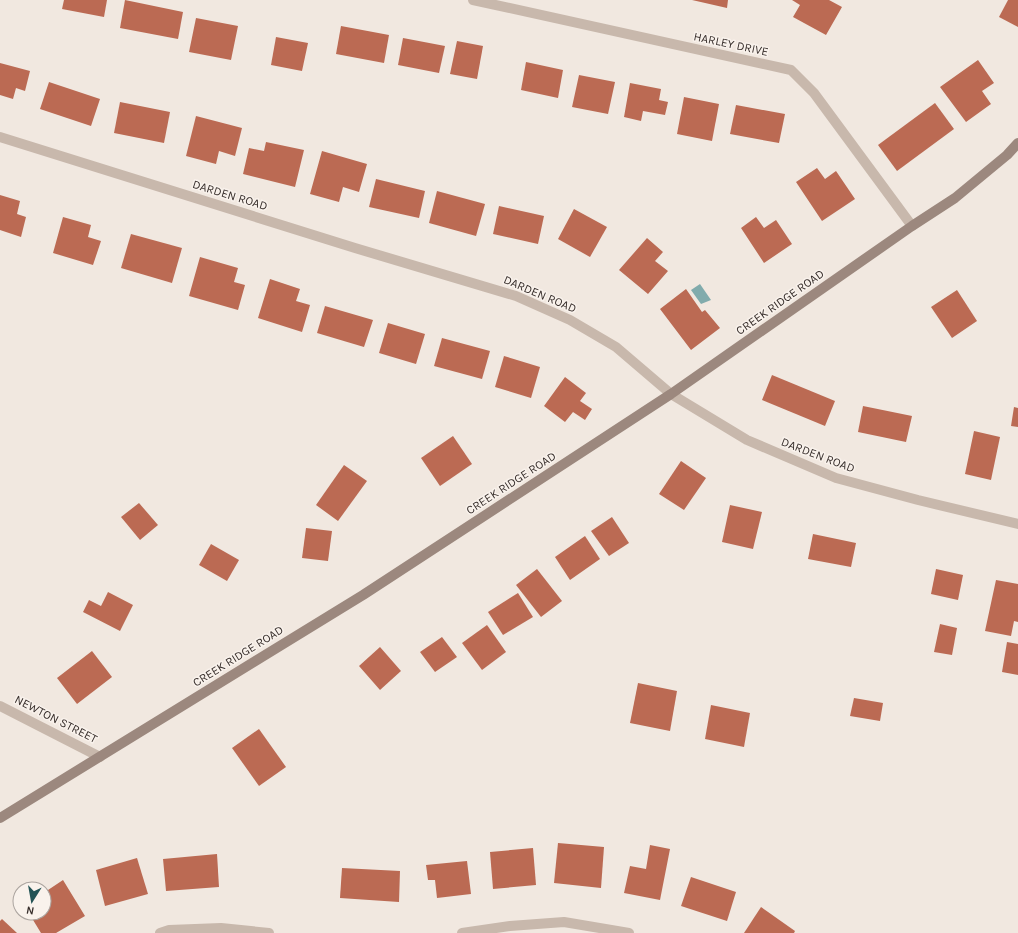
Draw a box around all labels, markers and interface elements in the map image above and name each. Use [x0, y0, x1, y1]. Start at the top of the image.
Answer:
street label: HARLEY DRIVE [692, 29, 770, 59]
street label: DARDEN ROAD [191, 177, 269, 213]
street label: CREEK RIDGE ROAD [733, 266, 827, 338]
street label: DARDEN ROAD [501, 272, 579, 316]
street label: DARDEN ROAD [779, 435, 857, 476]
street label: CREEK RIDGE ROAD [463, 449, 559, 517]
street label: CREEK RIDGE ROAD [190, 622, 286, 690]
street label: NEWTON STREET [12, 692, 100, 746]
north arrow [12, 881, 52, 921]
text: N [25, 903, 35, 917]

